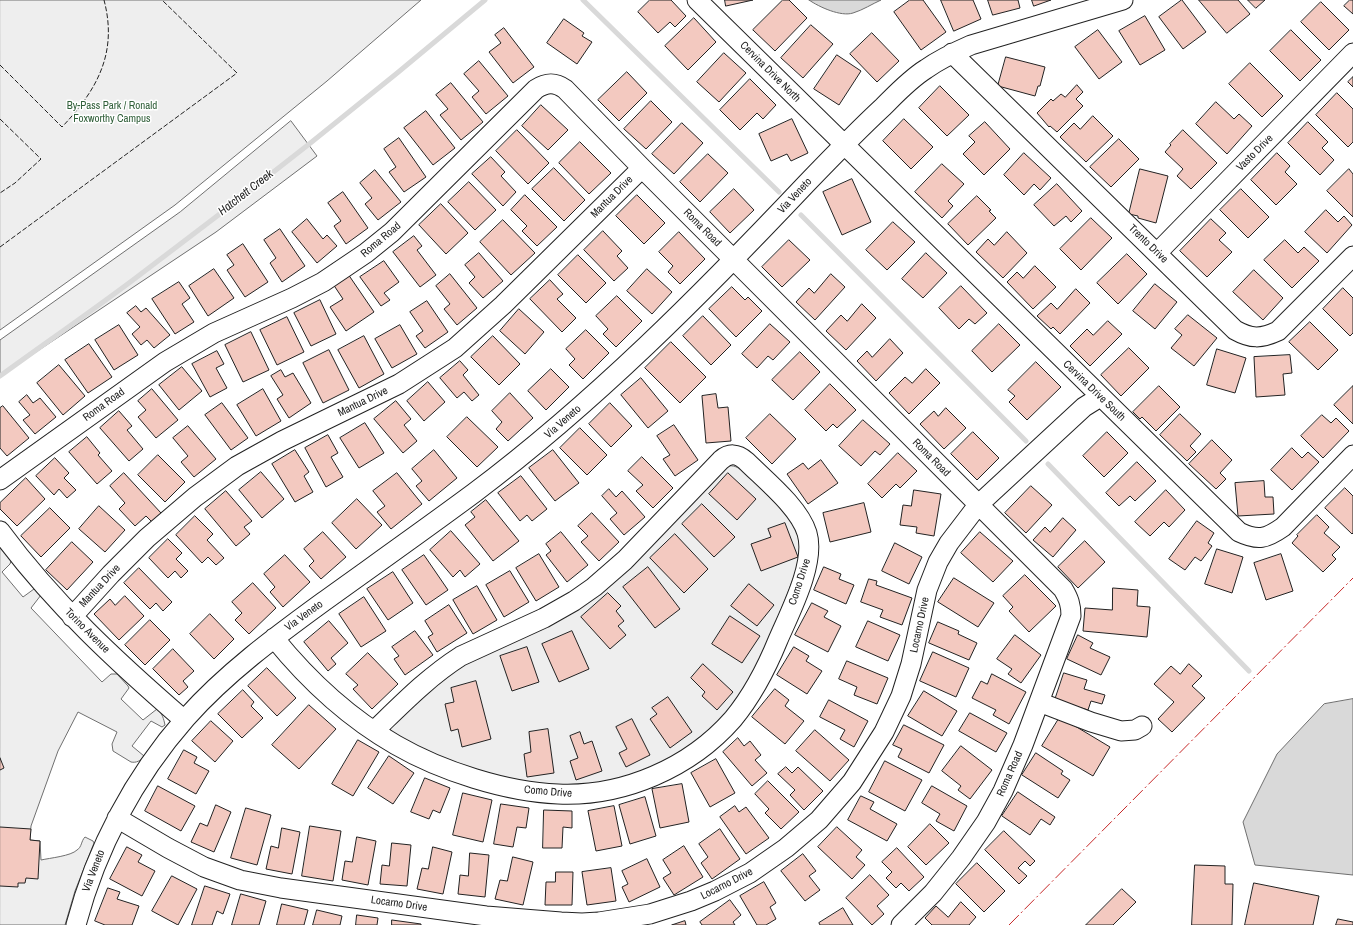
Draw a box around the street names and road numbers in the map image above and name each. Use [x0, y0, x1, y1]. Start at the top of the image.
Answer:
street label: Cervina Drive North [737, 39, 803, 105]
street label: Vasto Drive [1234, 132, 1276, 174]
street label: Mantua Drive [588, 173, 636, 221]
street label: Via Veneto [775, 175, 815, 217]
street label: Roma Road [680, 206, 724, 250]
street label: Roma Road [358, 219, 404, 261]
street label: Trento Drive [1126, 222, 1170, 266]
street label: Cervina Drive South [1060, 358, 1128, 424]
street label: Mantua Drive [336, 384, 390, 420]
street label: Roma Road [81, 386, 127, 424]
street label: Via Veneto [542, 403, 584, 441]
street label: Roma Road [909, 436, 953, 480]
street label: Como Drive [786, 557, 814, 607]
street label: Mantua Drive [77, 562, 123, 610]
street label: Locarno Drive [908, 596, 932, 654]
street label: Via Veneto [282, 598, 326, 634]
street label: Torino Avenue [62, 606, 112, 656]
street label: Roma Road [994, 749, 1026, 799]
street label: Como Drive [523, 783, 573, 801]
street label: Via Veneto [80, 848, 108, 894]
street label: Locarno Drive [699, 865, 755, 903]
street label: Locarno Drive [370, 894, 428, 914]

